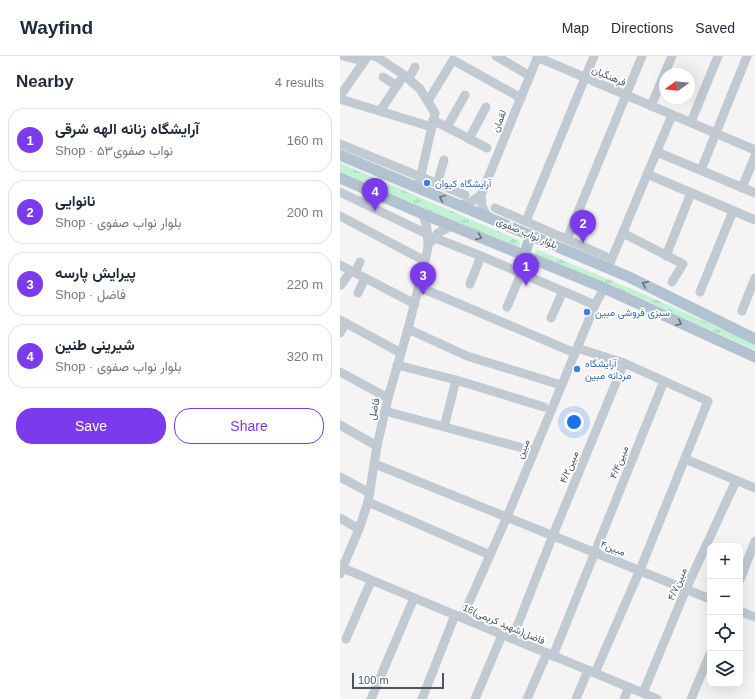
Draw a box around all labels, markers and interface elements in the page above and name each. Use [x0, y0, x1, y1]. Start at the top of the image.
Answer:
text: Wayfind [20, 17, 93, 38]
text: Map [562, 20, 589, 36]
text: Directions [611, 20, 673, 36]
text: Saved [695, 20, 735, 36]
street label: فرهنگیان [590, 64, 628, 89]
north arrow [659, 68, 695, 104]
text: Nearby [16, 72, 74, 91]
text: 4 results [275, 75, 324, 90]
street label: لقمان [490, 108, 508, 134]
text: آرایشگاه زنانه الهه شرقی [55, 120, 199, 137]
text: 1 [26, 133, 34, 148]
text: 160 m [287, 133, 323, 148]
text: Shop · ۵۳نواب صفوی [55, 143, 173, 158]
pin: 4 [362, 178, 388, 211]
marker: آرایشگاه کیوان [422, 178, 432, 188]
place label: آرایشگاه کیوان [435, 178, 492, 190]
text: نانوایی [55, 192, 95, 209]
one-way arrow [438, 195, 446, 203]
text: 2 [26, 205, 34, 220]
text: 200 m [287, 205, 323, 220]
pin: 2 [570, 210, 596, 243]
text: Shop · بلوار نواب صفوی [55, 215, 182, 230]
street label: بلوار نواب صفوی [495, 215, 559, 252]
one-way arrow [475, 232, 482, 240]
pin: 1 [513, 253, 539, 286]
pin: 3 [410, 262, 436, 295]
text: پیرایش پارسه [55, 264, 136, 281]
text: 3 [26, 277, 34, 292]
text: 220 m [287, 277, 323, 292]
one-way arrow [642, 282, 649, 289]
text: Shop · فاضل [55, 287, 126, 302]
marker: سبزی فروشی مبین [582, 307, 592, 317]
place label: سبزی فروشی مبین [595, 307, 670, 319]
one-way arrow [675, 318, 683, 326]
text: شیرینی طنین [55, 336, 135, 353]
text: 4 [26, 349, 34, 364]
text: 320 m [287, 349, 323, 364]
place label: آرایشگاه مردانه مبین [585, 358, 631, 382]
text: Shop · بلوار نواب صفوی [55, 359, 182, 374]
marker: آرایشگاه مردانه مبین [572, 364, 582, 374]
street label: فاضل [366, 397, 382, 421]
button: Save [16, 408, 166, 444]
button: Share [174, 408, 324, 444]
your location [564, 412, 584, 432]
street label: مبین [514, 438, 533, 461]
street label: ۴/۴مبین [607, 444, 631, 480]
street label: ۴/۲مبین [557, 449, 582, 485]
street label: ۴مبین [599, 538, 627, 559]
map controls [707, 543, 743, 687]
button: + [707, 543, 743, 579]
street label: ۴/۷مبین [665, 566, 690, 602]
button: − [707, 579, 743, 615]
street label: 16فاضل(شهید کریمی) [461, 602, 547, 647]
button: locate [707, 615, 743, 651]
button: layers [707, 651, 743, 687]
scale bar [352, 671, 444, 690]
text: 100 m [358, 674, 389, 686]

